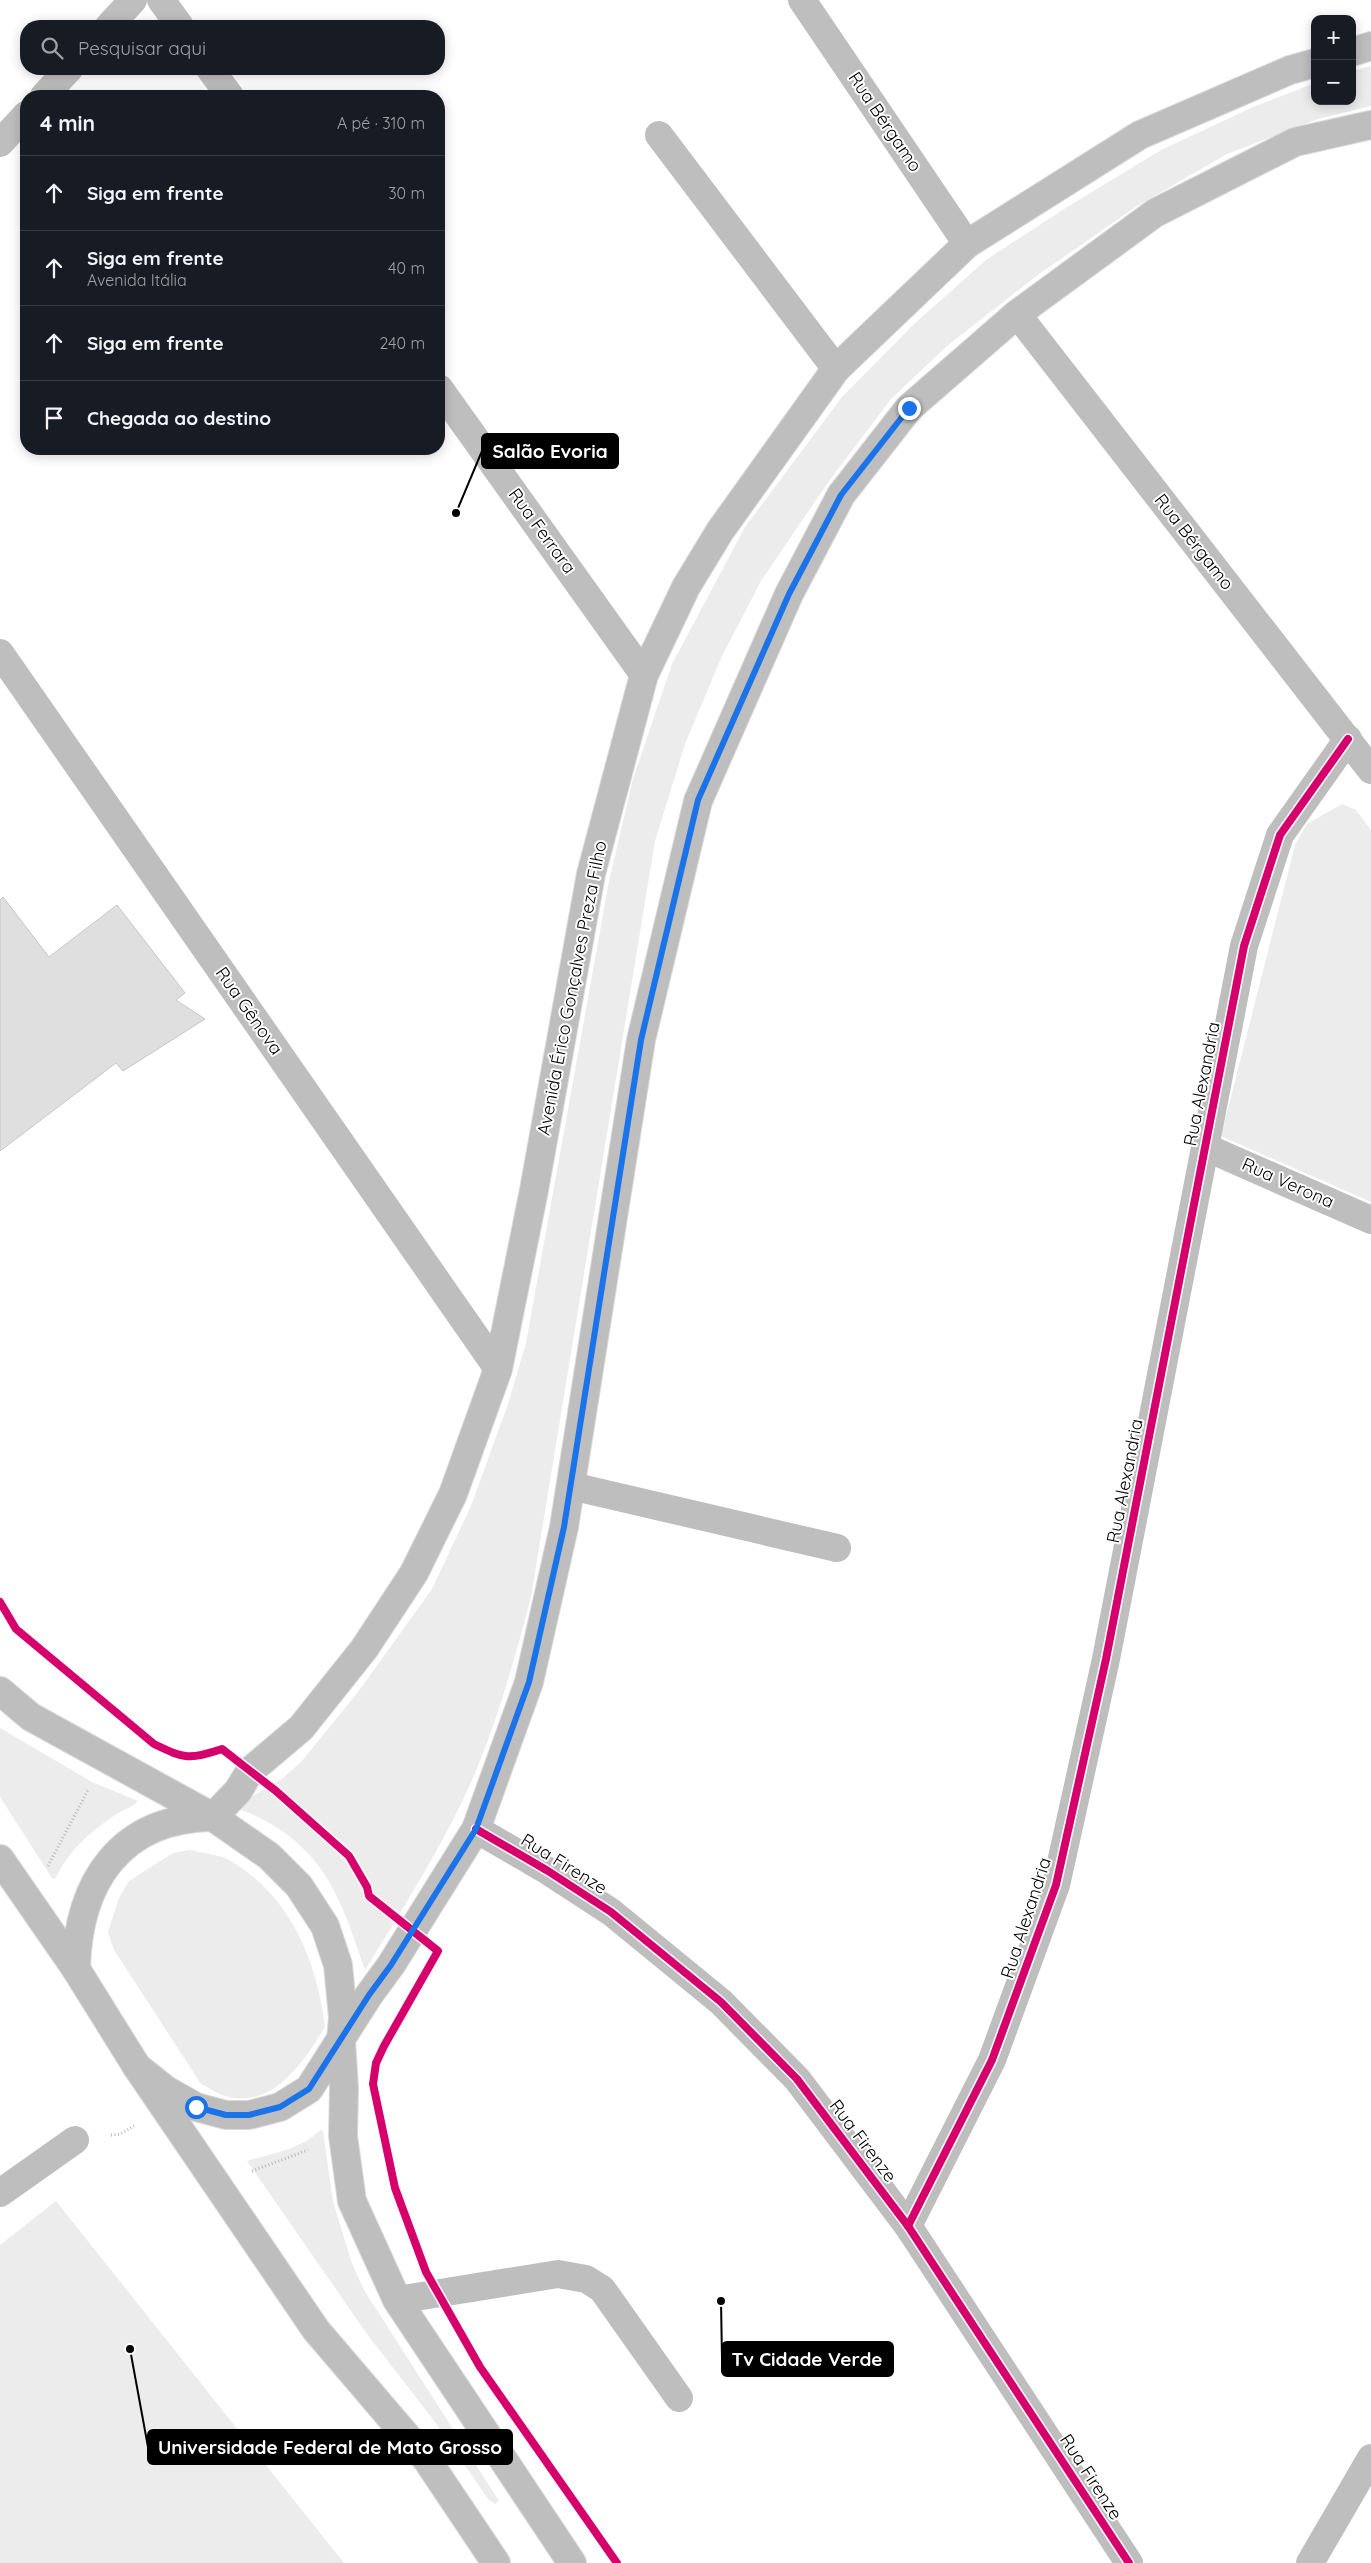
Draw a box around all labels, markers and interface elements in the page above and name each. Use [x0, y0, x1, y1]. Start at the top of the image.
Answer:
map controls [1311, 15, 1356, 105]
button: + [1311, 15, 1356, 60]
search box [20, 20, 445, 75]
icon: search [38, 34, 66, 62]
text: Pesquisar aqui [78, 36, 206, 60]
button: − [1311, 60, 1356, 105]
street label: Rua Bérgamo [843, 67, 927, 176]
text: 4 min [40, 110, 95, 136]
text: A pé · 310 m [337, 113, 425, 133]
icon: ahead [40, 179, 68, 207]
text: Siga em frente [87, 181, 224, 205]
text: 30 m [388, 183, 425, 203]
text: Siga em frente [87, 246, 224, 270]
icon: ahead [40, 254, 68, 282]
text: 40 m [388, 258, 425, 278]
text: Avenida Itália [87, 270, 187, 290]
icon: ahead [40, 329, 68, 357]
text: Siga em frente [87, 331, 224, 355]
text: 240 m [379, 333, 425, 353]
route end [898, 397, 921, 420]
icon: arrive [40, 404, 68, 432]
text: Chegada ao destino [87, 406, 271, 430]
callout: Salão Evoria [482, 434, 618, 468]
text: Salão Evoria [492, 439, 608, 463]
street label: Rua Ferrara [504, 483, 581, 578]
street label: Rua Bérgamo [1150, 489, 1239, 594]
street label: Avenida Érico Gonçalves Preza Filho [532, 839, 611, 1137]
street label: Rua Gênova [211, 962, 288, 1059]
street label: Rua Alexandria [1178, 1020, 1225, 1148]
street label: Rua Verona [1239, 1152, 1338, 1213]
street label: Rua Alexandria [1101, 1417, 1148, 1545]
street label: Rua Firenze [517, 1828, 612, 1899]
street label: Rua Alexandria [995, 1854, 1056, 1981]
street label: Rua Firenze [825, 2095, 902, 2187]
route start [185, 2096, 208, 2119]
callout: Tv Cidade Verde [722, 2342, 893, 2376]
text: Tv Cidade Verde [731, 2347, 883, 2371]
street label: Rua Firenze [1055, 2429, 1128, 2524]
callout: Universidade Federal de Mato Grosso [148, 2430, 512, 2464]
text: Universidade Federal de Mato Grosso [158, 2435, 502, 2459]

